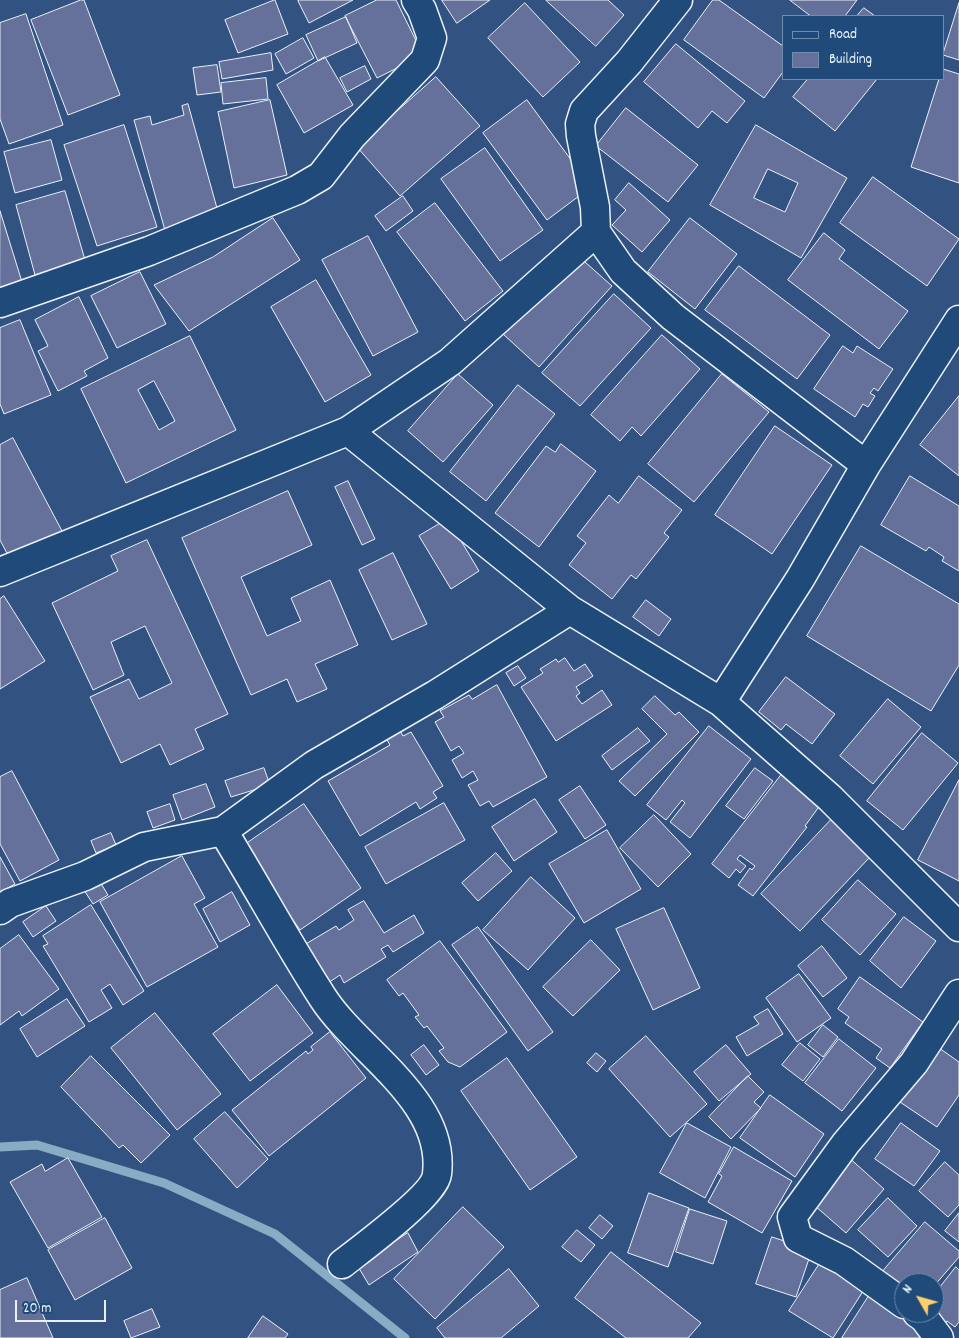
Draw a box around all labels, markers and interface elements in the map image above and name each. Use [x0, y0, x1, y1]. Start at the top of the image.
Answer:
legend [782, 15, 944, 80]
text: Road [829, 24, 857, 46]
text: Building [829, 49, 872, 71]
north arrow [894, 1273, 944, 1323]
text: N [898, 1281, 918, 1298]
scale bar [18, 1290, 109, 1322]
text: 20 m [23, 1298, 51, 1320]

